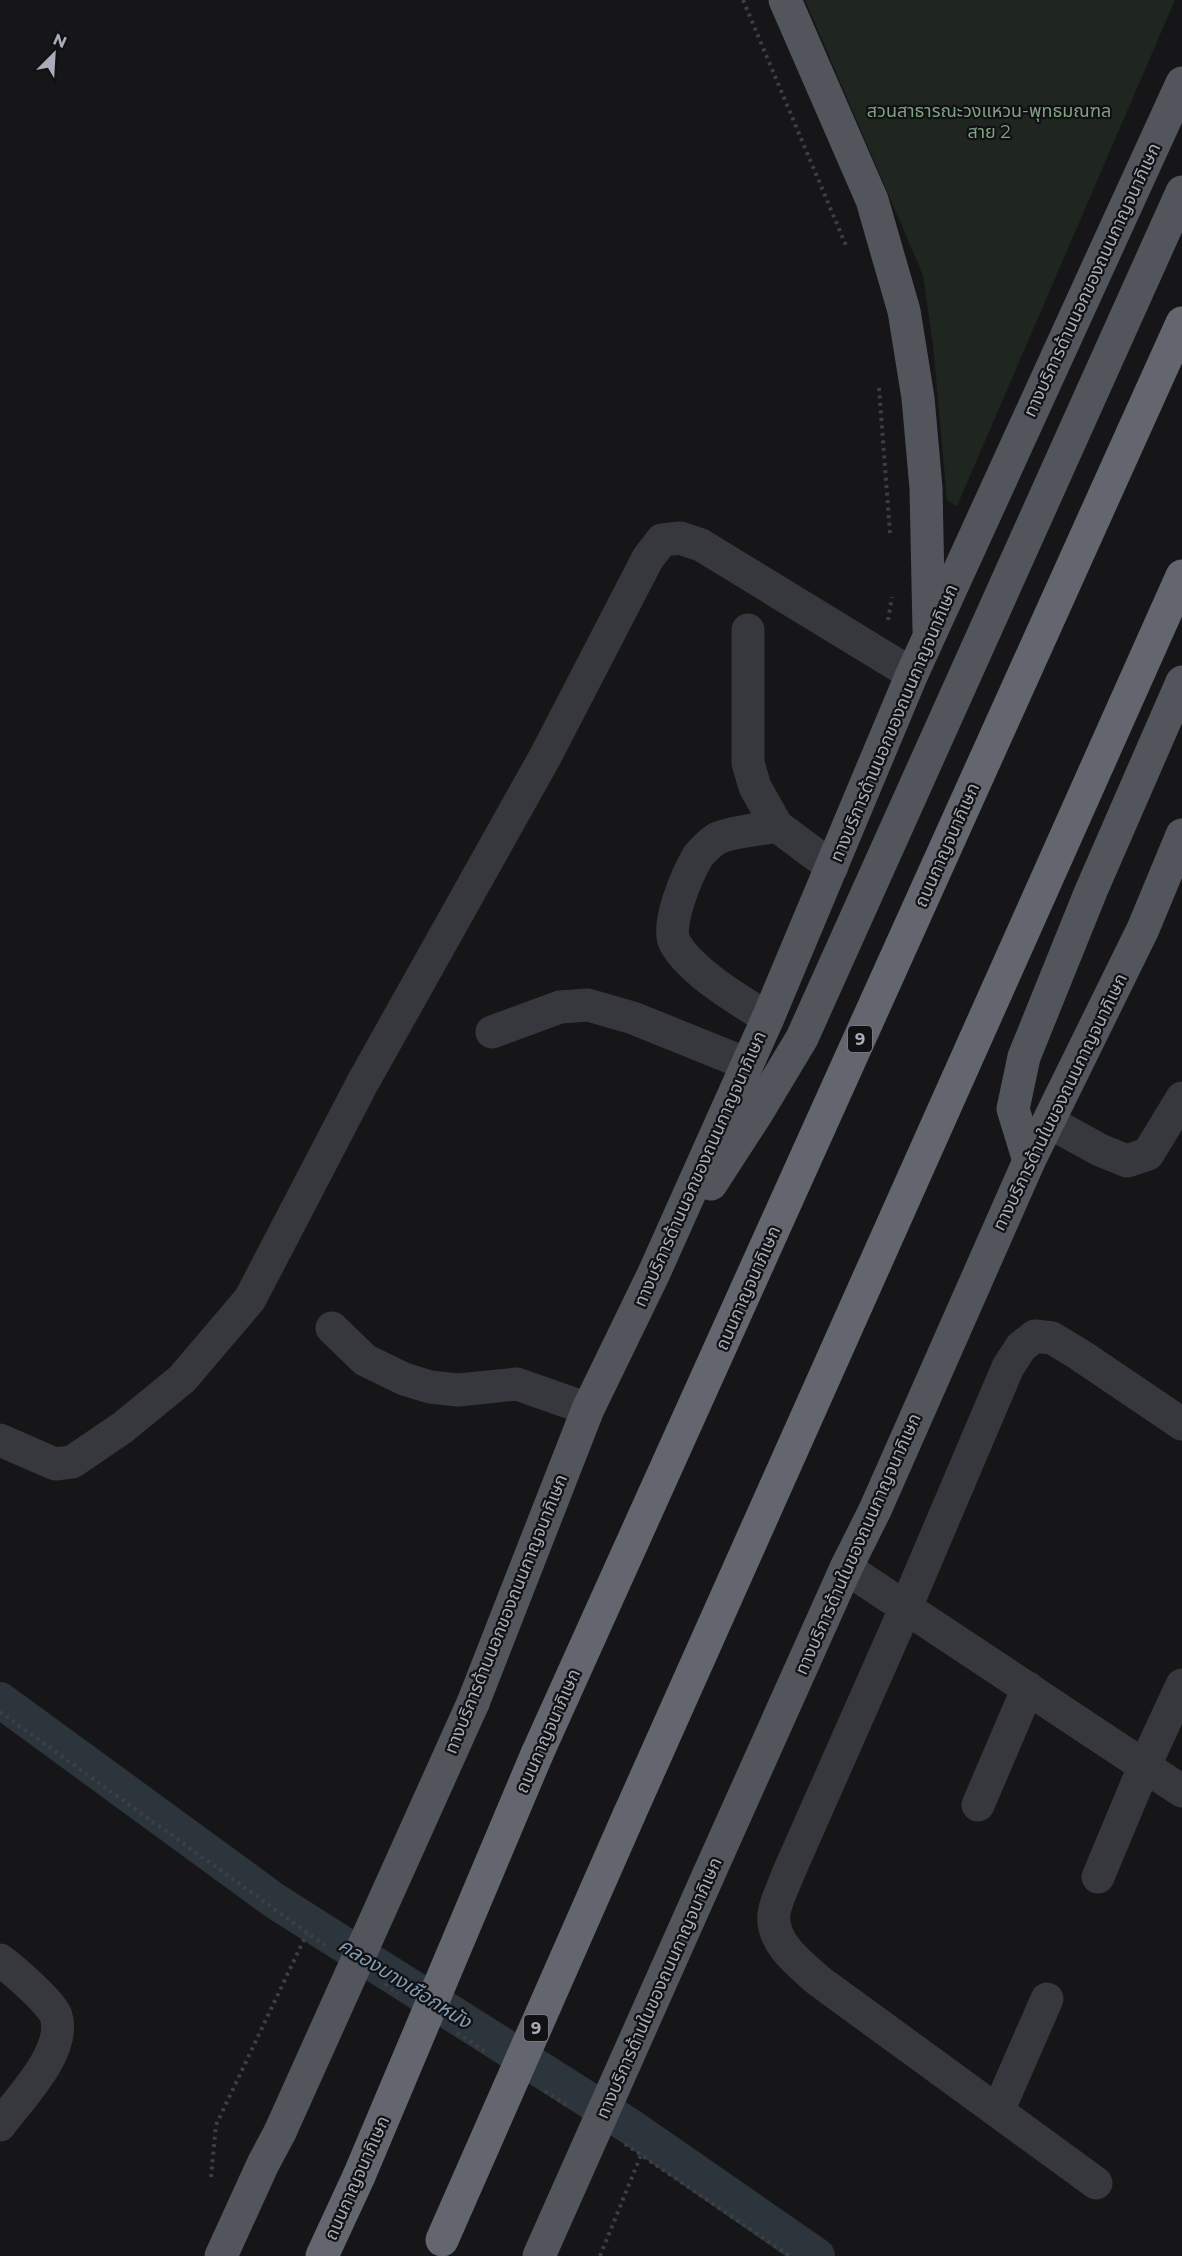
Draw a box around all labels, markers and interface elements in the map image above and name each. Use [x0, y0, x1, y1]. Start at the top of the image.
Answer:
north arrow [24, 24, 84, 84]
text: N [50, 29, 70, 52]
park label: สวนสาธารณะวงแหวน-พุทธมณฑล สาย 2 [867, 100, 1111, 143]
street label: ทางบริการด้านนอกของถนนกาญจนาภิเษก [1019, 140, 1165, 420]
street label: ทางบริการด้านนอกของถนนกาญจนาภิเษก [826, 581, 962, 865]
street label: ถนนกาญจนาภิเษก [910, 780, 984, 910]
street label: ทางบริการด้านในของถนนกาญจนาภิเษก [988, 970, 1132, 1234]
road number: 9 [848, 1026, 872, 1052]
street label: ทางบริการด้านนอกของถนนกาญจนาภิเษก [629, 1028, 771, 1310]
street label: ถนนกาญจนาภิเษก [711, 1223, 785, 1353]
street label: ทางบริการด้านในของถนนกาญจนาภิเษก [790, 1410, 926, 1678]
street label: ทางบริการด้านนอกของถนนกาญจนาภิเษก [440, 1471, 572, 1757]
street label: ถนนกาญจนาภิเษก [511, 1666, 585, 1796]
street label: ทางบริการด้านในของถนนกาญจนาภิเษก [591, 1854, 727, 2122]
water label: คลองบางเชือกหนัง [334, 1933, 477, 2034]
road number: 9 [524, 2015, 548, 2041]
street label: ถนนกาญจนาภิเษก [320, 2113, 394, 2243]

